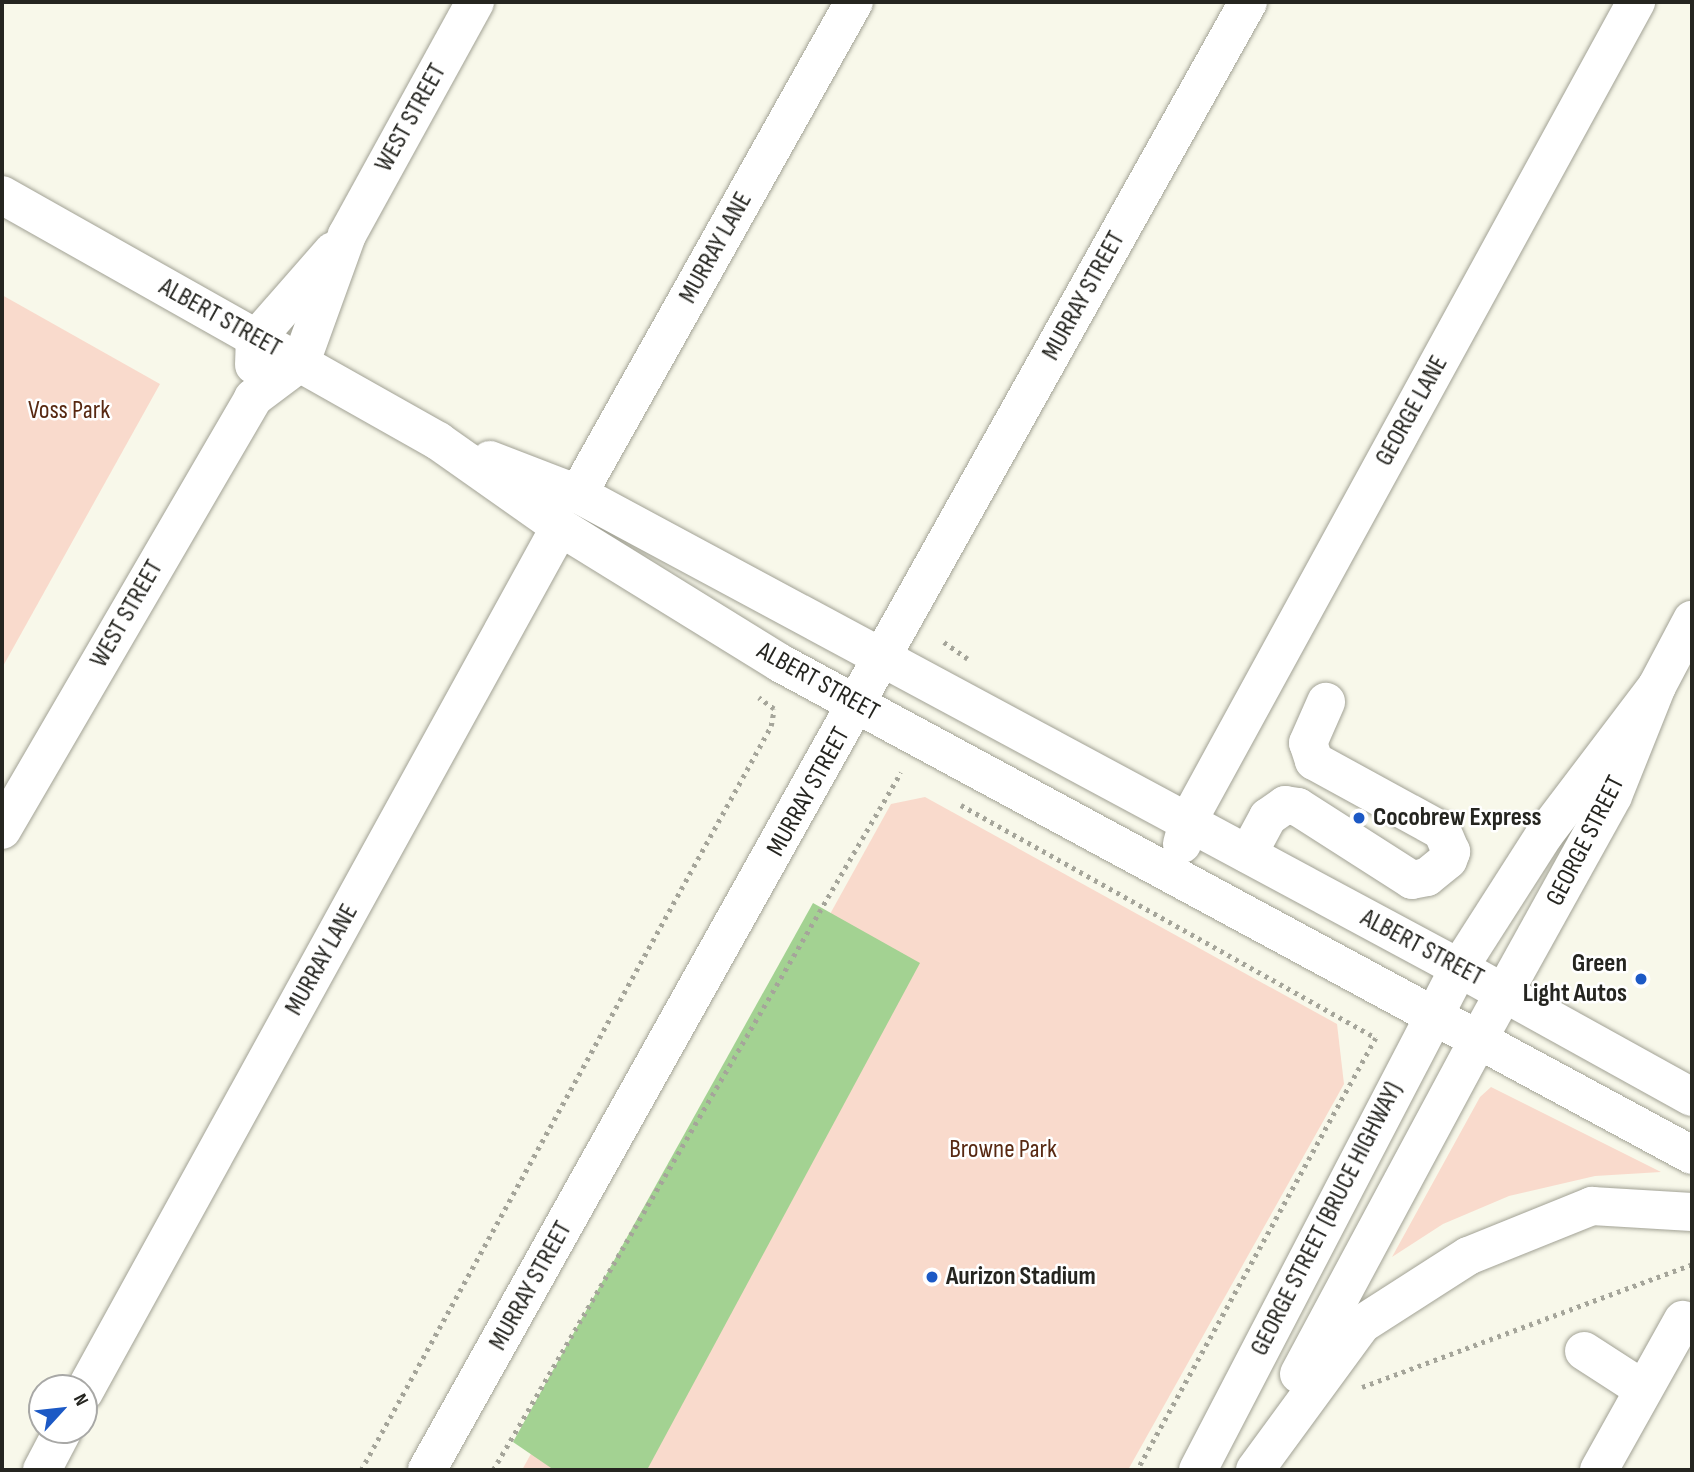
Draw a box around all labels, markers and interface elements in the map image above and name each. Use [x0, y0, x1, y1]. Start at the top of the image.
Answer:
street label: WEST STREET [369, 58, 453, 178]
street label: MURRAY LANE [673, 187, 759, 309]
street label: MURRAY STREET [1036, 226, 1132, 366]
street label: ALBERT STREET [153, 272, 287, 364]
street label: GEORGE LANE [1369, 351, 1455, 471]
park label: Voss Park [28, 395, 110, 427]
street label: WEST STREET [84, 555, 170, 673]
street label: ALBERT STREET [751, 636, 885, 728]
street label: MURRAY STREET [761, 722, 857, 862]
street label: GEORGE STREET [1540, 771, 1632, 911]
place label: Cocobrew Express [1373, 802, 1541, 834]
marker: Cocobrew Express [1351, 810, 1367, 826]
street label: MURRAY LANE [279, 899, 365, 1021]
street label: ALBERT STREET [1355, 903, 1489, 993]
place label: Green Light Autos [1523, 948, 1627, 1010]
marker: Green Light Autos [1633, 971, 1649, 987]
street label: GEORGE STREET (BRUCE HIGHWAY) [1244, 1077, 1410, 1361]
park label: Browne Park [949, 1134, 1057, 1166]
street label: MURRAY STREET [483, 1216, 579, 1356]
place label: Aurizon Stadium [946, 1261, 1096, 1293]
marker: Aurizon Stadium [924, 1269, 940, 1285]
north arrow [28, 1374, 98, 1444]
text: N [68, 1390, 93, 1410]

